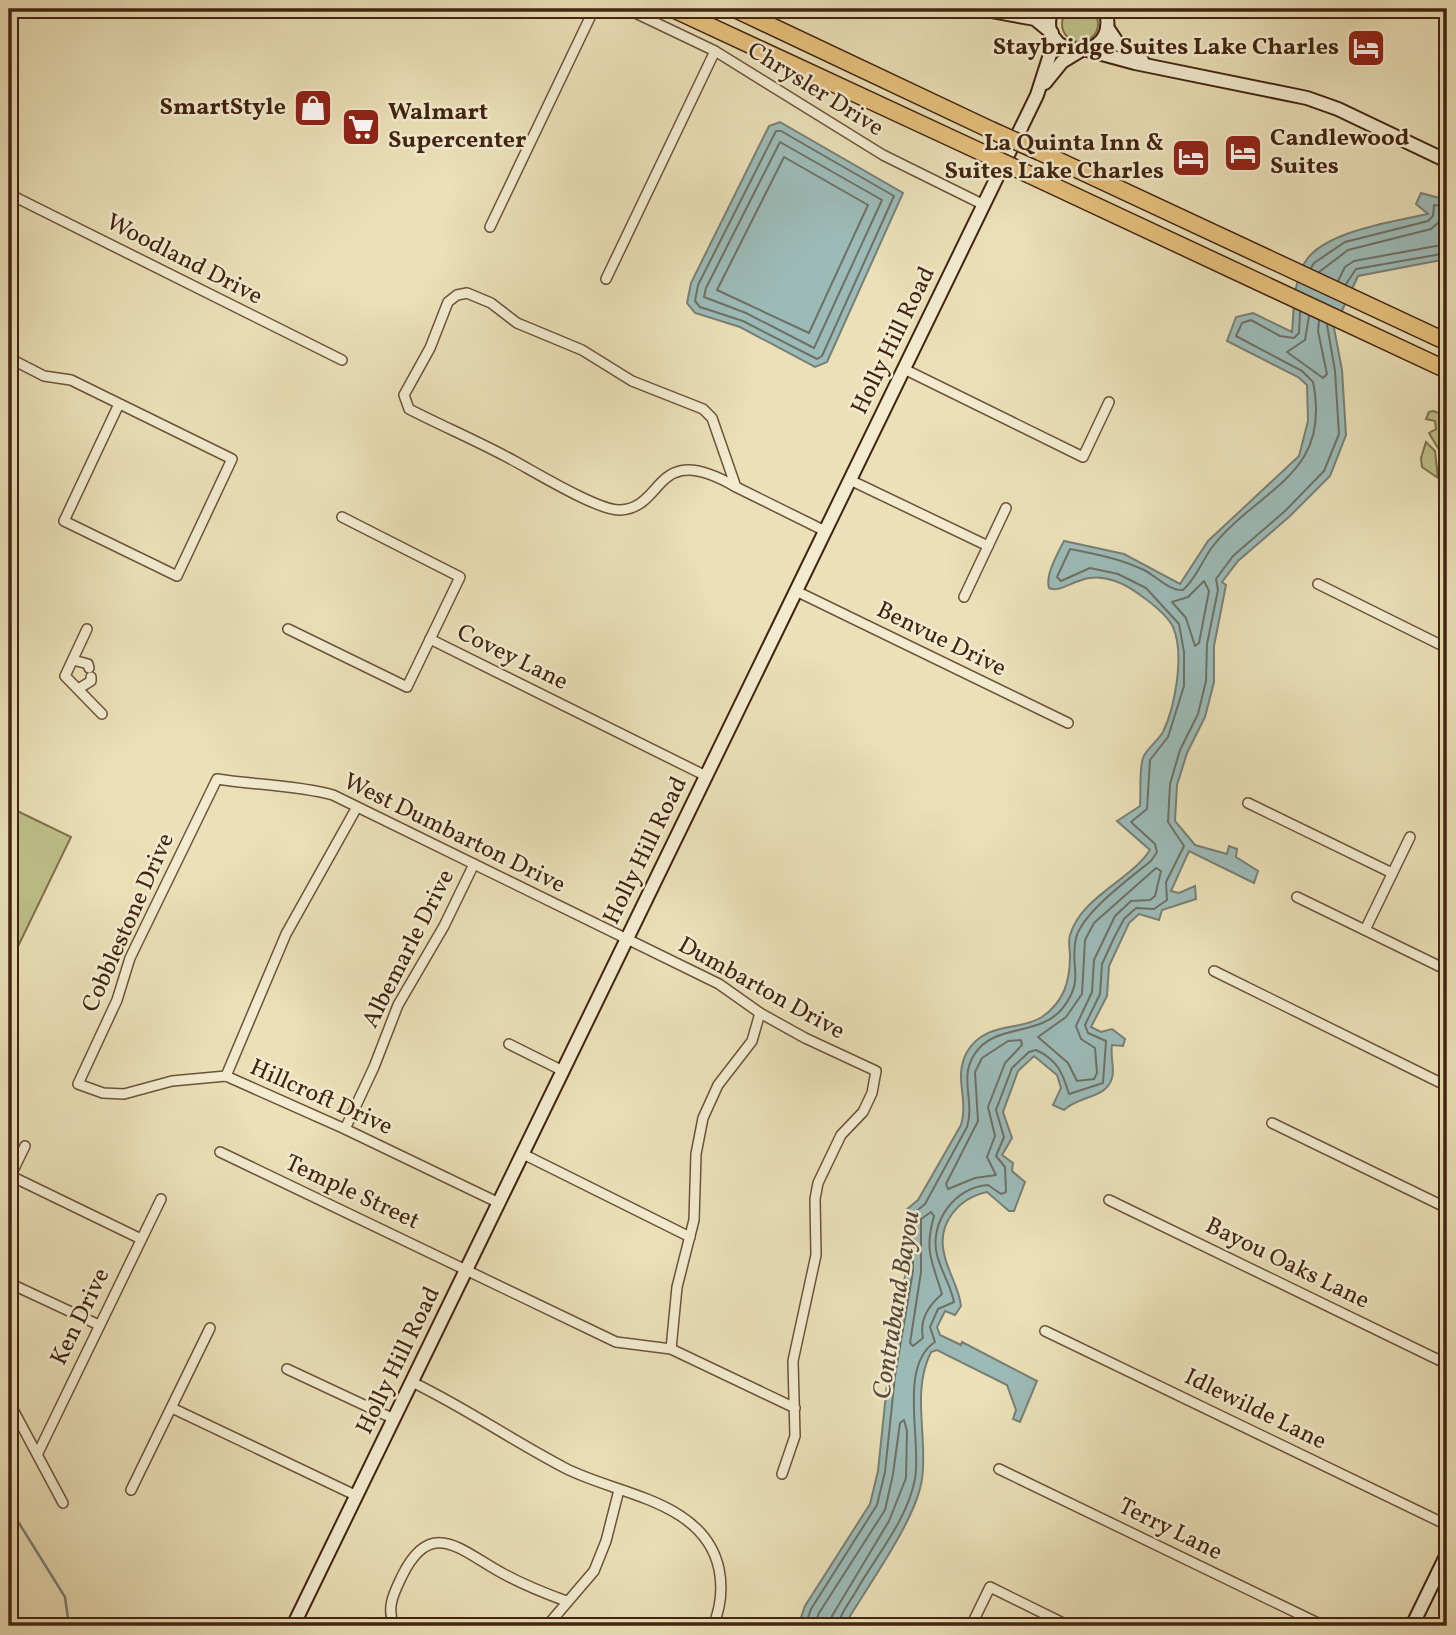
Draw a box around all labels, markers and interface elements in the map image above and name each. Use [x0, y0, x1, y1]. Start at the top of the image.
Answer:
hotel icon: Staybridge Suites Lake Charles [1345, 27, 1387, 69]
place label: Staybridge Suites Lake Charles [993, 31, 1339, 65]
street label: Chrysler Drive [740, 34, 890, 146]
shop icon: SmartStyle [292, 87, 334, 129]
place label: SmartStyle [160, 91, 286, 125]
place label: Walmart Supercenter [388, 96, 527, 158]
supermarket icon: Walmart Supercenter [340, 106, 382, 148]
place label: Candlewood Suites [1270, 122, 1410, 184]
place label: La Quinta Inn & Suites Lake Charles [945, 127, 1164, 189]
hotel icon: Candlewood Suites [1222, 132, 1264, 174]
hotel icon: La Quinta Inn & Suites Lake Charles [1170, 137, 1212, 179]
street label: Woodland Drive [100, 206, 268, 314]
street label: Holly Hill Road [844, 261, 944, 421]
street label: Benvue Drive [870, 594, 1012, 686]
street label: Covey Lane [451, 616, 573, 700]
street label: West Dumbarton Drive [337, 765, 571, 903]
street label: Holly Hill Road [596, 771, 696, 931]
street label: Cobblestone Drive [74, 828, 184, 1018]
street label: Albemarle Drive [354, 864, 464, 1034]
street label: Dumbarton Drive [671, 929, 851, 1049]
street label: Hillcroft Drive [244, 1051, 398, 1145]
street label: Temple Street [279, 1147, 425, 1239]
water label: Contraband Bayou [864, 1208, 930, 1402]
street label: Bayou Oaks Lane [1199, 1210, 1375, 1318]
street label: Ken Drive [43, 1263, 119, 1371]
street label: Holly Hill Road [349, 1281, 449, 1441]
street label: Idlewilde Lane [1178, 1361, 1332, 1459]
street label: Terry Lane [1112, 1490, 1228, 1570]

